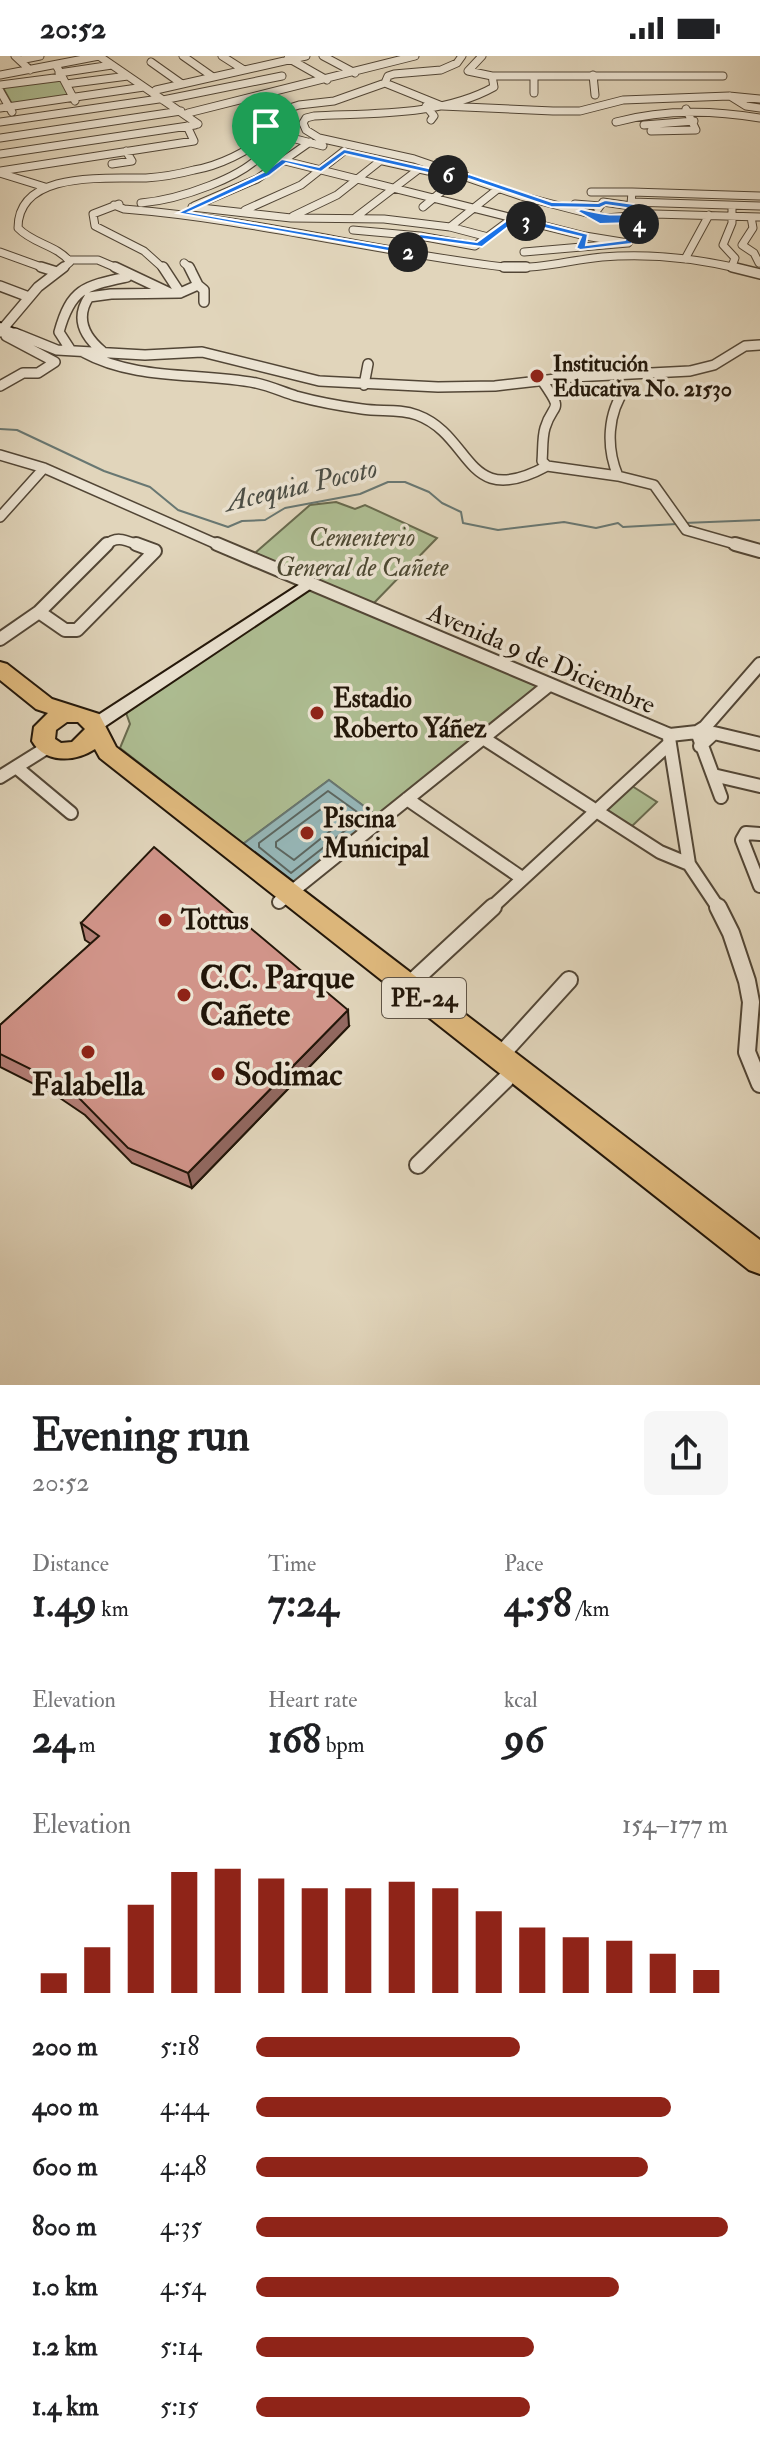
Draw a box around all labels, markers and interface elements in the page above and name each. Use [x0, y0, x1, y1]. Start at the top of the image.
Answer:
text: 20:52 [40, 10, 106, 47]
pin [232, 92, 300, 174]
icon: arrive [244, 104, 288, 148]
pin: 6 [428, 155, 468, 195]
text: 6 [442, 161, 454, 189]
pin: 3 [506, 201, 546, 241]
pin: 4 [619, 204, 659, 244]
text: 3 [522, 207, 530, 235]
text: 4 [633, 210, 645, 238]
pin: 2 [388, 232, 428, 272]
text: 2 [402, 238, 414, 266]
place label: Institución Educativa No. 21530 [553, 350, 732, 403]
marker: Institución Educativa No. 21530 [528, 367, 546, 385]
water label: Acequia Pocoto [219, 451, 381, 521]
park label: Cementerio General de Cañete [276, 522, 449, 584]
street label: Avenida 9 de Diciembre [422, 596, 660, 721]
place label: Estadio Roberto Yáñez [333, 683, 487, 745]
marker: Estadio Roberto Yáñez [308, 704, 326, 722]
place label: Piscina Municipal [322, 803, 430, 866]
marker: Piscina Municipal [298, 824, 316, 842]
place label: Tottus [180, 905, 249, 937]
marker: Tottus [156, 911, 174, 929]
place label: C.C. Parque Cañete [200, 958, 355, 1035]
road number: PE-24 [382, 978, 466, 1018]
marker: C.C. Parque Cañete [175, 986, 193, 1004]
marker: Falabella [79, 1043, 97, 1061]
place label: Sodimac [234, 1055, 342, 1095]
place label: Falabella [32, 1065, 145, 1105]
marker: Sodimac [209, 1065, 227, 1083]
text: Evening run [32, 1409, 250, 1464]
button: share [644, 1411, 728, 1495]
text: 20:52 [32, 1467, 89, 1499]
text: Distance [32, 1550, 109, 1578]
text: Time [268, 1550, 316, 1578]
text: Pace [504, 1550, 543, 1578]
text: 1.49 [32, 1578, 97, 1629]
text: 7:24 [268, 1578, 338, 1629]
text: 4:58 [504, 1578, 572, 1629]
text: km [97, 1595, 129, 1623]
text: /km [572, 1595, 610, 1623]
text: Elevation [32, 1686, 116, 1714]
text: Heart rate [268, 1686, 358, 1714]
text: kcal [504, 1686, 538, 1714]
text: 24 [32, 1714, 74, 1765]
text: 168 [268, 1714, 321, 1765]
text: 96 [504, 1714, 545, 1765]
text: m [74, 1731, 96, 1759]
text: bpm [321, 1731, 365, 1759]
text: Elevation [32, 1809, 131, 1841]
text: 154–177 m [622, 1809, 728, 1841]
text: 200 m [32, 2031, 97, 2063]
text: 5:18 [160, 2031, 199, 2063]
text: 400 m [32, 2091, 98, 2123]
text: 4:44 [160, 2091, 208, 2123]
text: 600 m [32, 2151, 97, 2183]
text: 4:48 [160, 2151, 207, 2183]
text: 800 m [32, 2211, 97, 2243]
text: 4:35 [160, 2211, 202, 2243]
text: 1.0 km [32, 2271, 98, 2303]
text: 4:54 [160, 2271, 205, 2303]
text: 1.2 km [32, 2331, 98, 2363]
text: 5:14 [160, 2331, 201, 2363]
text: 1.4 km [32, 2391, 99, 2423]
text: 5:15 [160, 2391, 199, 2423]

